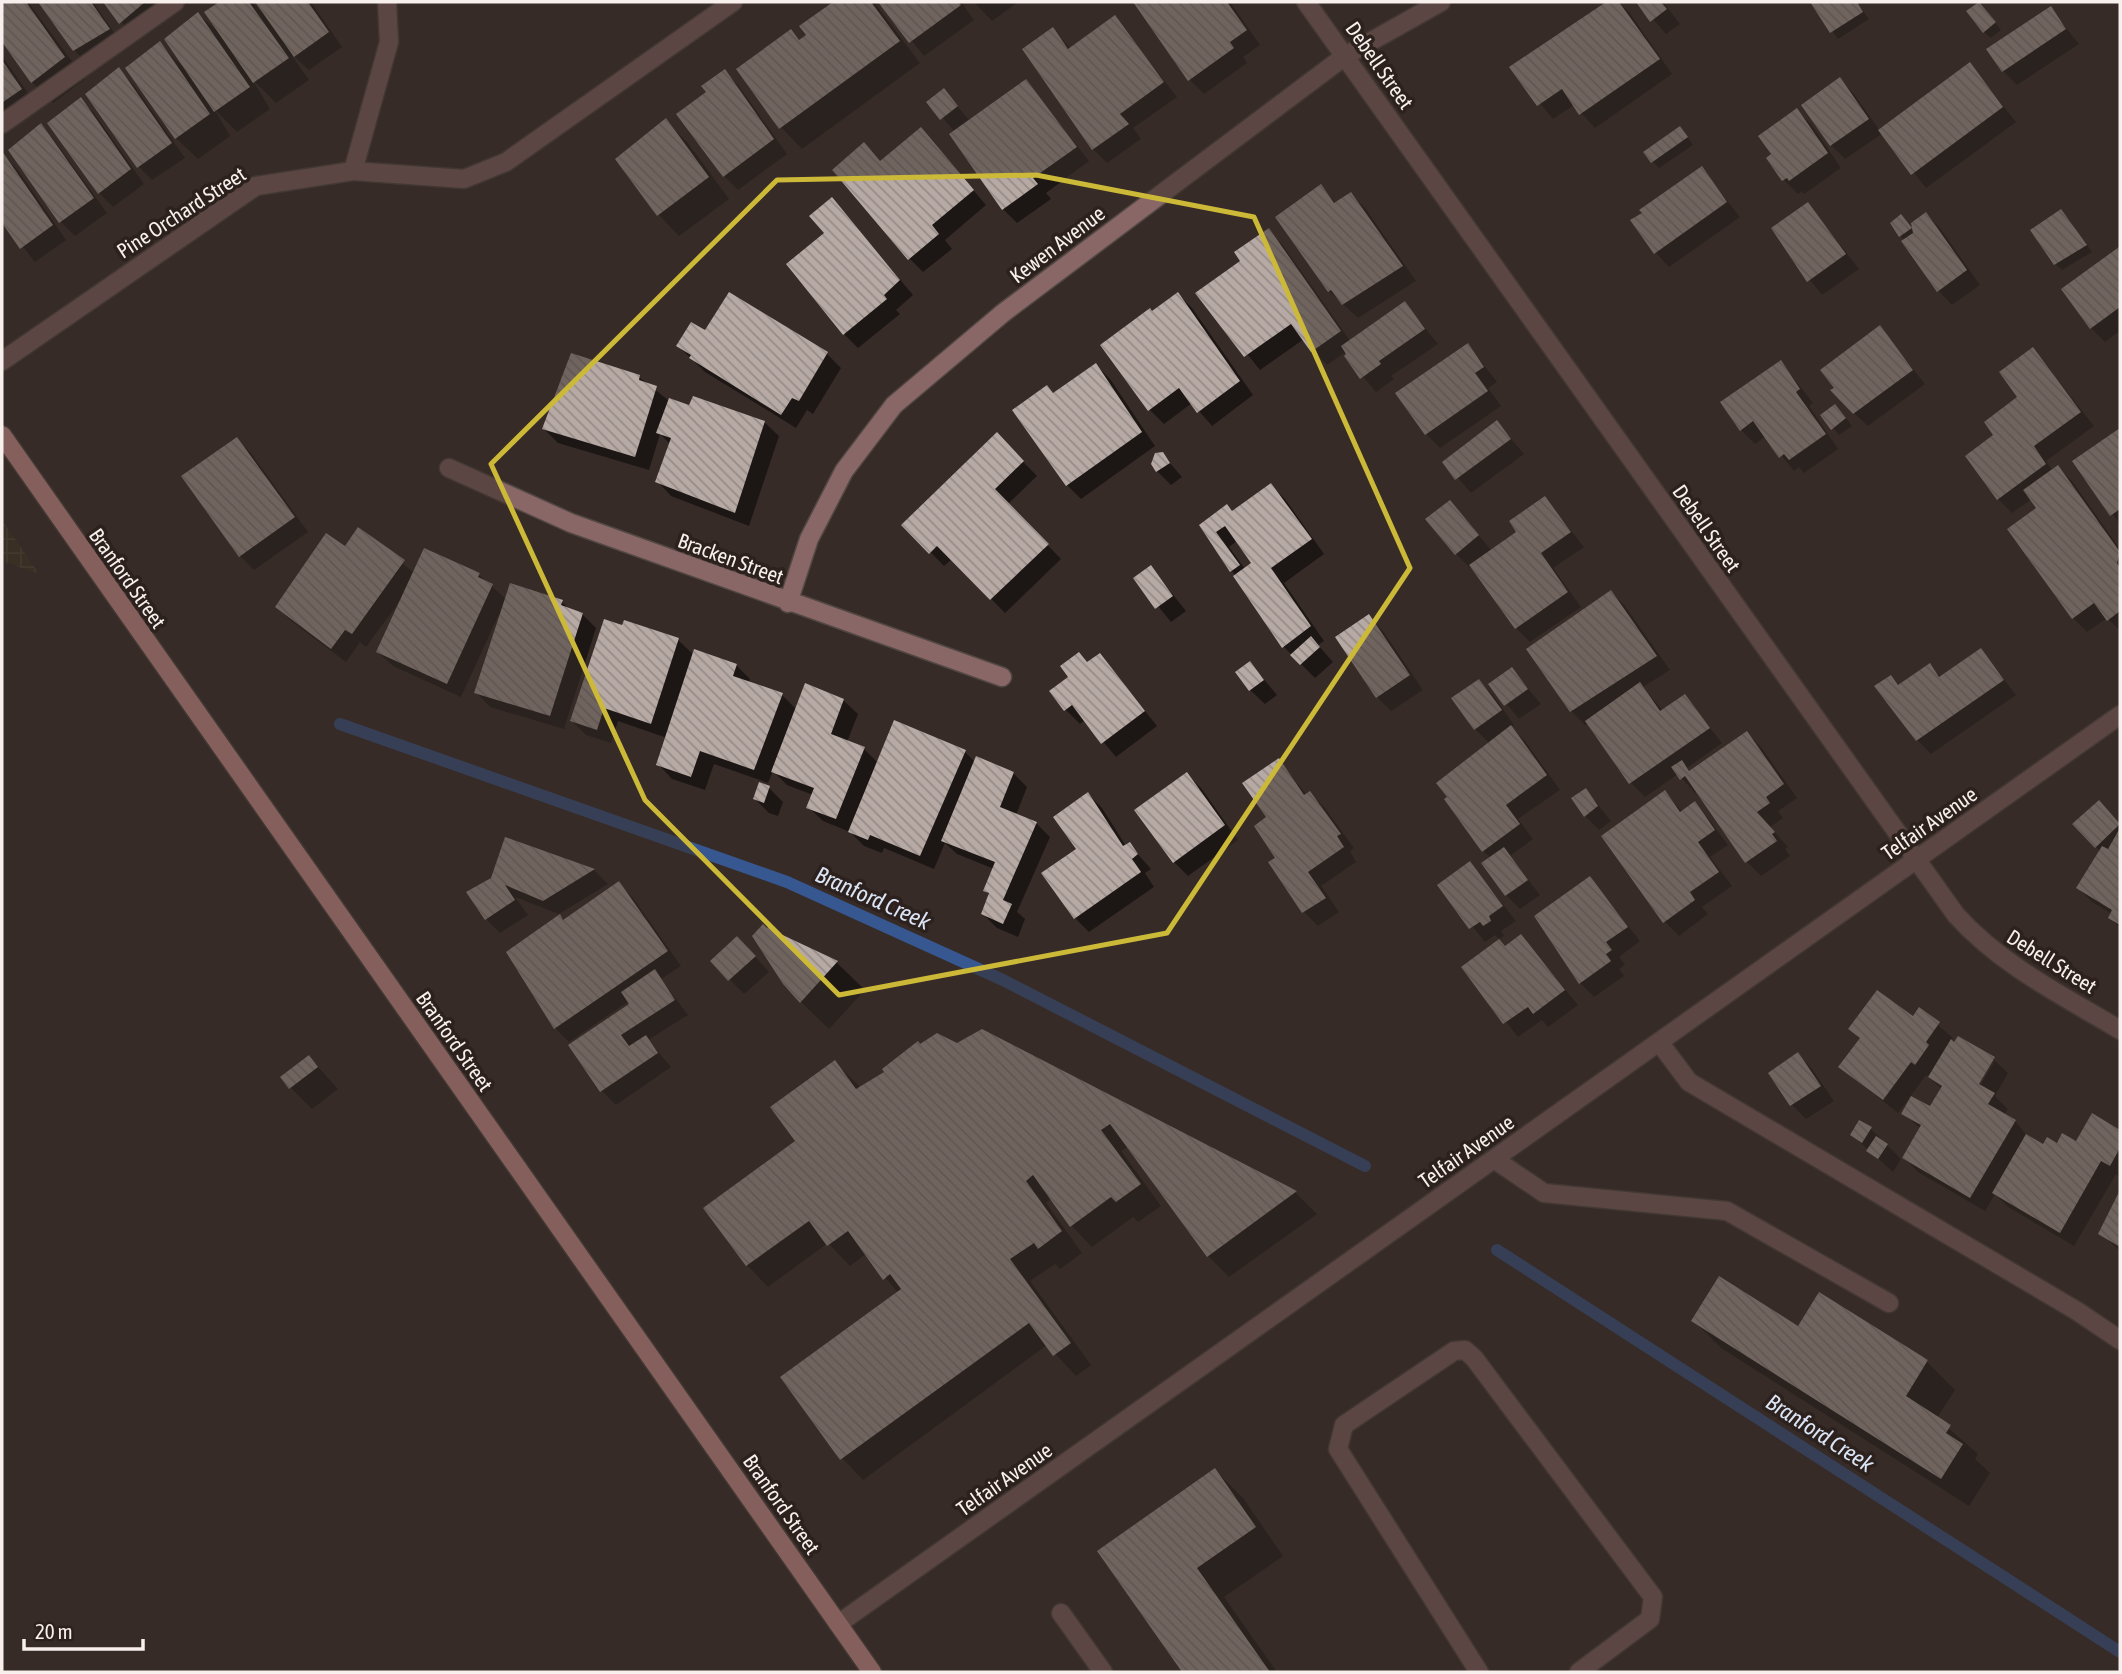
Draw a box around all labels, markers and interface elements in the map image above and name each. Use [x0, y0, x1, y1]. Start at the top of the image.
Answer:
street label: Debell Street [1341, 17, 1419, 113]
street label: Pine Orchard Street [112, 161, 250, 263]
street label: Kewen Avenue [1005, 201, 1109, 287]
street label: Debell Street [1668, 480, 1746, 576]
street label: Branford Street [85, 523, 171, 633]
street label: Bracken Street [675, 528, 787, 588]
street label: Telfair Avenue [1877, 781, 1981, 865]
water label: Branford Creek [811, 861, 935, 935]
street label: Debell Street [2003, 924, 2101, 998]
street label: Branford Street [412, 986, 498, 1096]
street label: Telfair Avenue [1414, 1109, 1518, 1193]
water label: Branford Creek [1761, 1389, 1879, 1478]
street label: Telfair Avenue [952, 1437, 1056, 1521]
street label: Branford Street [739, 1449, 825, 1559]
scale bar [24, 1608, 144, 1652]
text: 20 m [35, 1619, 73, 1643]

